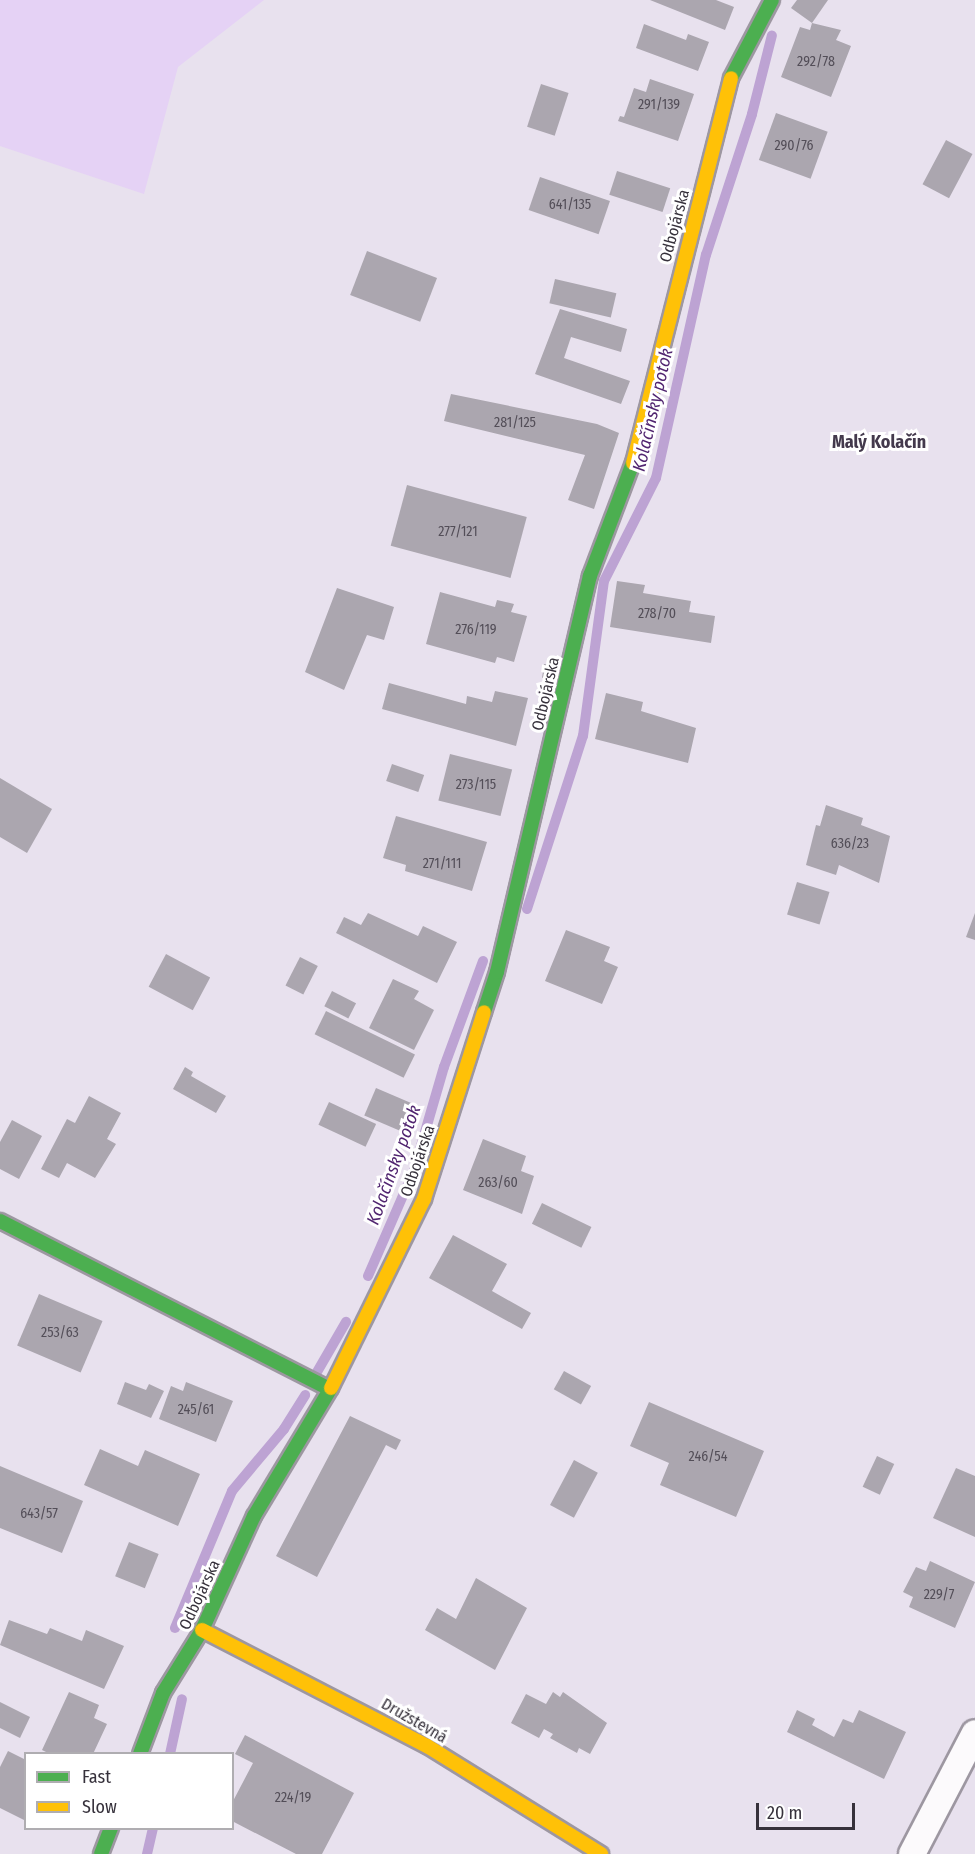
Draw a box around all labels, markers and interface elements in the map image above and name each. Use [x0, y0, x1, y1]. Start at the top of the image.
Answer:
house number: 292/78 [797, 54, 835, 70]
house number: 291/139 [638, 97, 680, 113]
house number: 290/76 [774, 138, 814, 154]
street label: Odbojárska [656, 187, 694, 265]
house number: 641/135 [549, 197, 591, 213]
water label: Kolačínsky potok [628, 346, 678, 474]
house number: 281/125 [494, 415, 536, 431]
district label: Malý Kolačín [832, 431, 926, 453]
house number: 277/121 [438, 524, 478, 540]
house number: 278/70 [638, 606, 676, 622]
house number: 276/119 [455, 622, 497, 638]
street label: Odbojárska [528, 655, 564, 733]
house number: 273/115 [456, 777, 496, 793]
house number: 636/23 [831, 836, 869, 852]
house number: 271/111 [423, 856, 461, 872]
water label: Kolačínsky potok [362, 1102, 426, 1228]
street label: Odbojárska [397, 1123, 439, 1199]
house number: 263/60 [478, 1175, 518, 1191]
house number: 253/63 [41, 1325, 79, 1341]
house number: 245/61 [178, 1402, 214, 1418]
house number: 246/54 [689, 1449, 727, 1465]
house number: 643/57 [20, 1506, 58, 1522]
street label: Odbojárska [176, 1557, 224, 1633]
house number: 229/7 [924, 1587, 954, 1603]
street label: Družstevná [378, 1695, 450, 1747]
legend [24, 1752, 234, 1830]
text: Fast [82, 1766, 111, 1788]
house number: 224/19 [275, 1790, 311, 1806]
scale bar [759, 1791, 858, 1829]
text: Slow [82, 1796, 117, 1818]
text: 20 m [767, 1802, 802, 1824]

